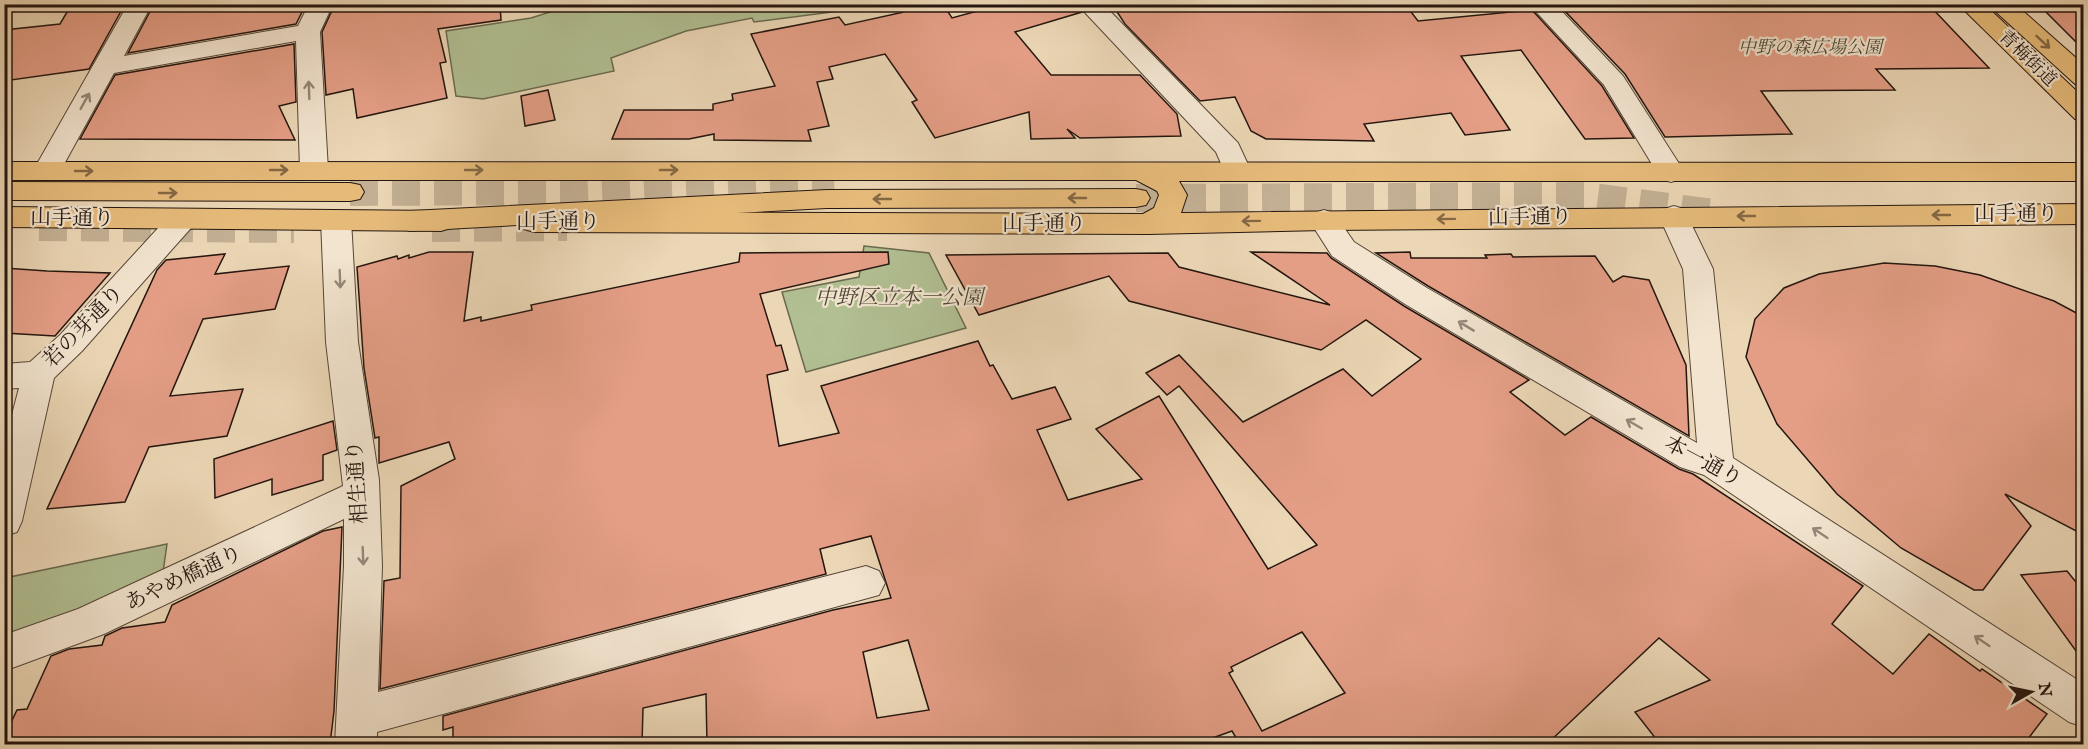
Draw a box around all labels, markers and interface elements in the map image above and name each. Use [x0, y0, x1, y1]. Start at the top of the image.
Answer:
street label: 青梅街道 [1993, 26, 2061, 92]
one-way arrow [2035, 35, 2050, 49]
park label: 中野の森広場公園 [1738, 37, 1885, 60]
one-way arrow [304, 81, 315, 101]
one-way arrow [79, 93, 91, 110]
one-way arrow [268, 164, 288, 176]
one-way arrow [463, 164, 483, 176]
one-way arrow [658, 164, 678, 176]
one-way arrow [73, 165, 93, 176]
one-way arrow [157, 187, 177, 199]
one-way arrow [1068, 192, 1088, 204]
one-way arrow [873, 193, 893, 205]
street label: 山手通り [1974, 201, 2058, 228]
street label: 山手通り [1488, 204, 1572, 232]
street label: 山手通り [30, 205, 114, 233]
street label: 山手通り [516, 209, 600, 236]
one-way arrow [1932, 209, 1952, 221]
one-way arrow [1737, 210, 1757, 222]
street label: 山手通り [1002, 211, 1086, 238]
one-way arrow [1437, 213, 1457, 225]
one-way arrow [1242, 216, 1262, 227]
one-way arrow [334, 268, 345, 288]
street label: 若の芽通り [38, 280, 130, 374]
park label: 中野区立本一公園 [815, 285, 986, 312]
one-way arrow [1458, 319, 1475, 331]
one-way arrow [1626, 418, 1643, 430]
street label: 本一通り [1660, 430, 1746, 494]
street label: 相生通り [342, 439, 374, 525]
one-way arrow [1812, 527, 1829, 539]
street label: あやめ橋通り [121, 540, 247, 618]
one-way arrow [357, 546, 368, 566]
one-way arrow [1975, 635, 1991, 647]
north arrow [2001, 662, 2061, 722]
text: N [2033, 681, 2055, 699]

